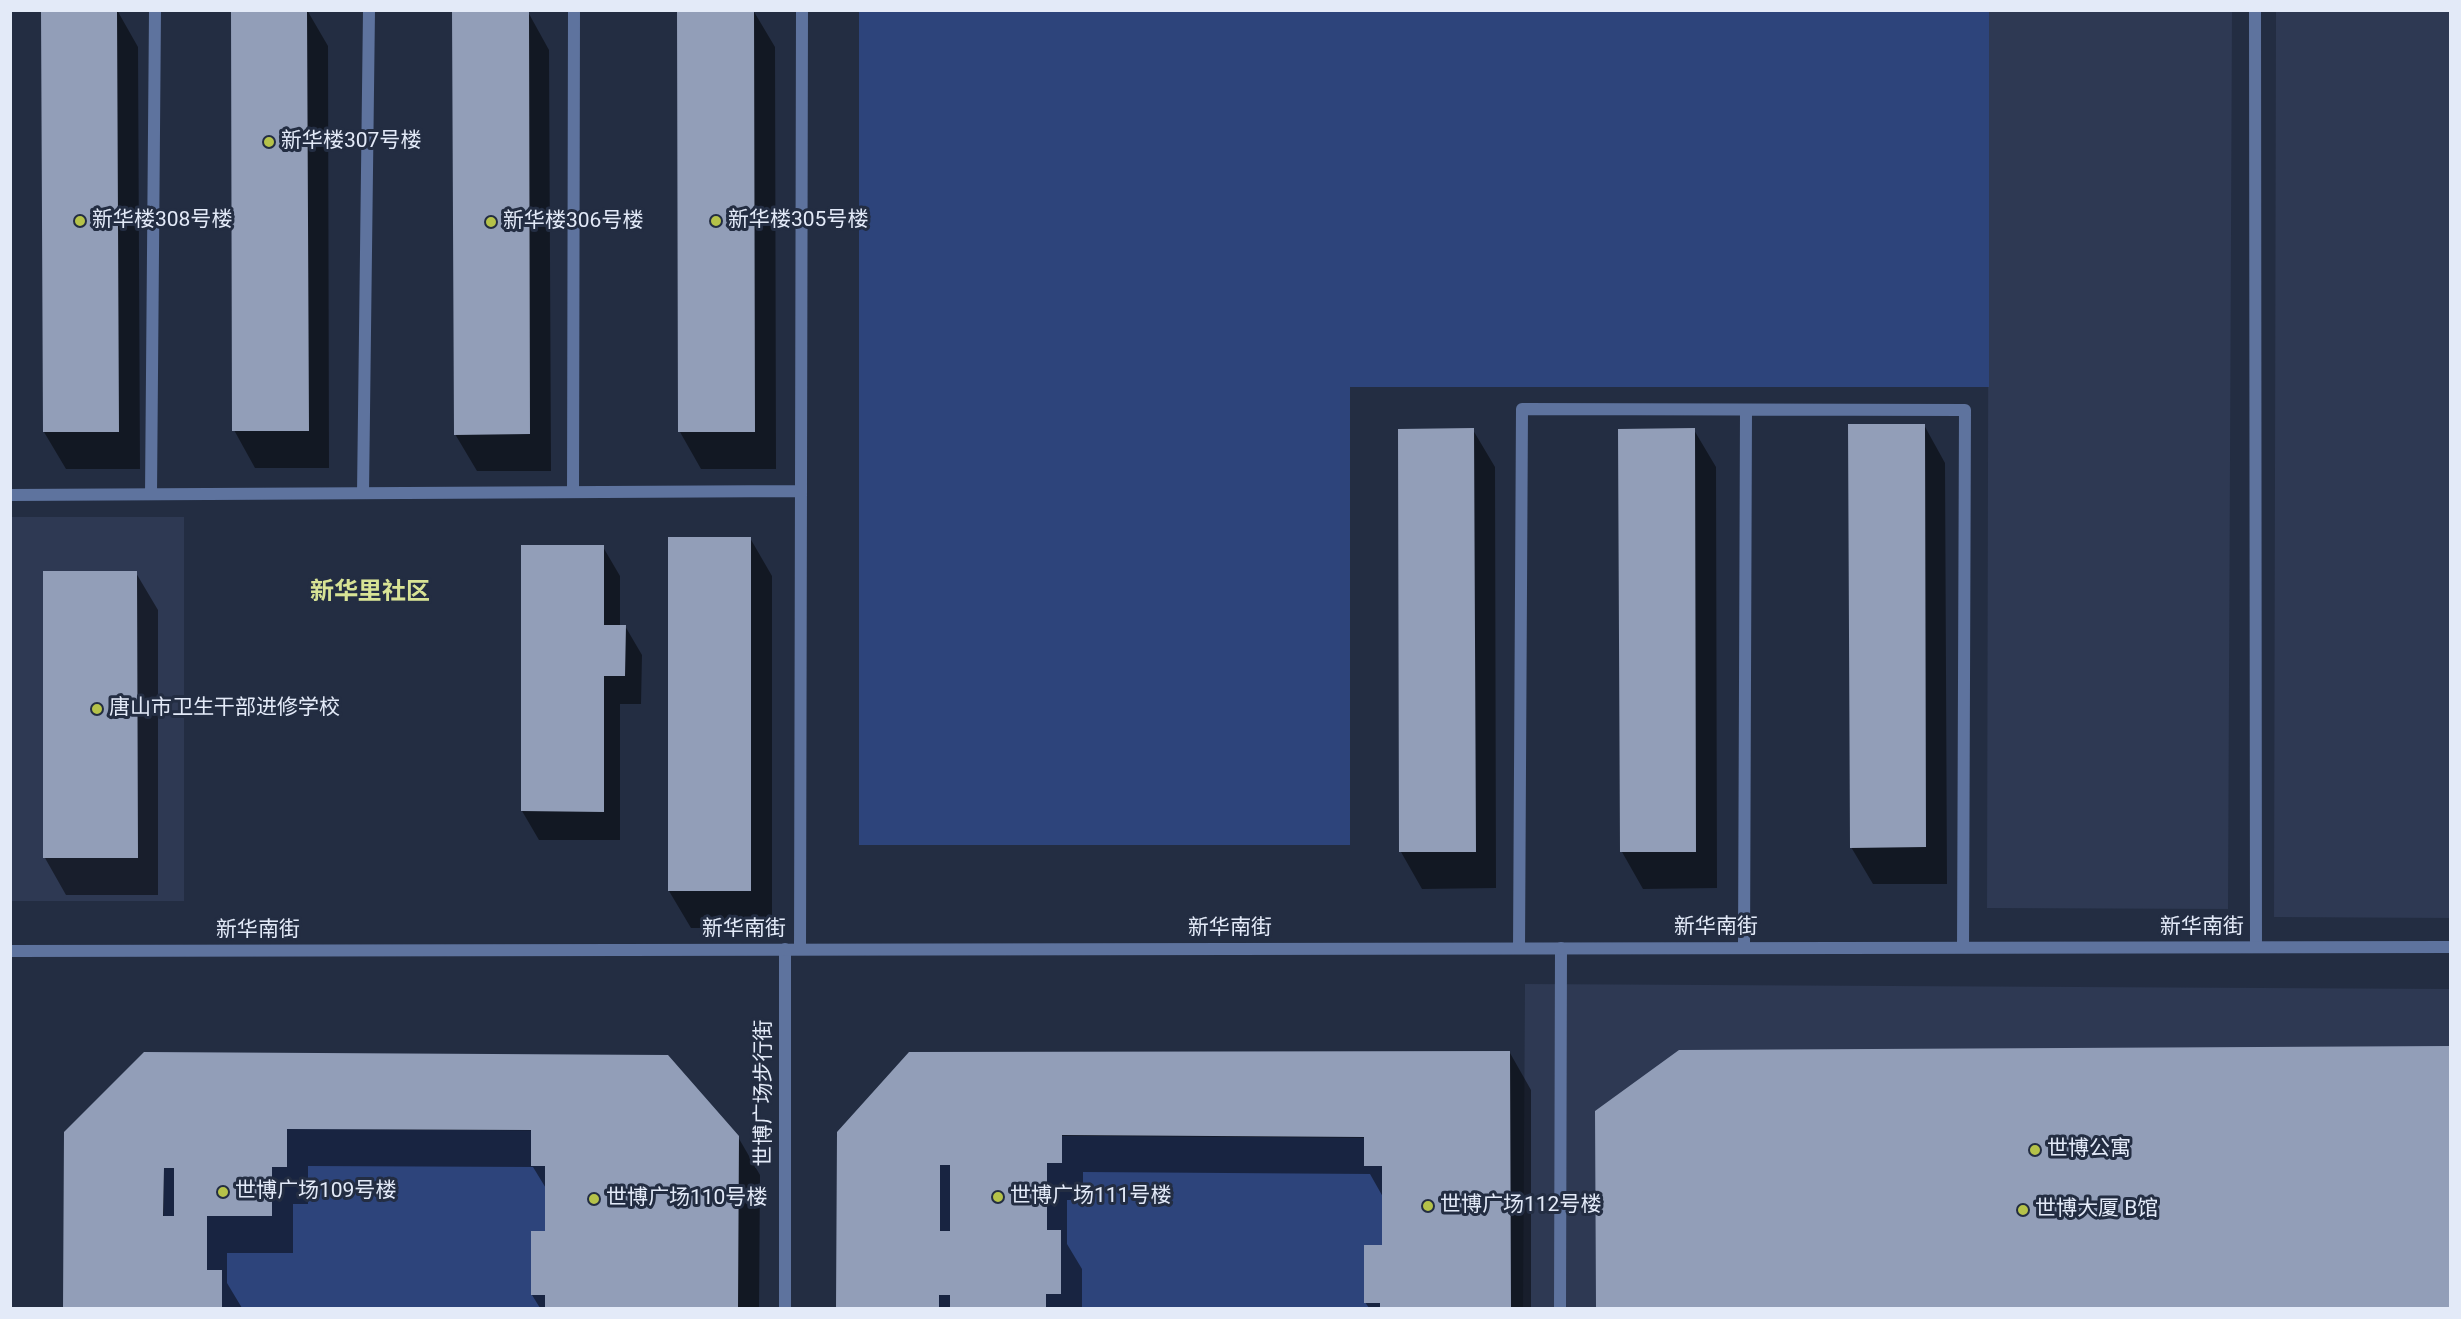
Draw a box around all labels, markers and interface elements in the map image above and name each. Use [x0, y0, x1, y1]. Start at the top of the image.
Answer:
place label: 新华楼307号楼 [281, 129, 421, 155]
marker: 新华楼307号楼 [262, 135, 276, 149]
place label: 新华楼308号楼 [92, 208, 232, 234]
place label: 新华楼305号楼 [728, 208, 868, 234]
place label: 新华楼306号楼 [503, 209, 643, 235]
marker: 新华楼308号楼 [73, 214, 87, 228]
marker: 新华楼305号楼 [709, 214, 723, 228]
marker: 新华楼306号楼 [484, 215, 498, 229]
district label: 新华里社区 [310, 579, 430, 607]
place label: 唐山市卫生干部进修学校 [109, 696, 340, 722]
marker: 唐山市卫生干部进修学校 [90, 702, 104, 716]
street label: 新华南街 [1674, 915, 1758, 941]
street label: 新华南街 [2160, 915, 2244, 941]
street label: 新华南街 [1188, 916, 1272, 942]
street label: 新华南街 [702, 917, 786, 943]
street label: 新华南街 [216, 918, 300, 944]
street label: 世博广场步行街 [752, 1020, 778, 1166]
place label: 世博公寓 [2047, 1137, 2131, 1163]
marker: 世博公寓 [2028, 1143, 2042, 1157]
place label: 世博广场109号楼 [235, 1179, 396, 1205]
place label: 世博广场111号楼 [1010, 1184, 1171, 1210]
marker: 世博广场109号楼 [216, 1185, 230, 1199]
place label: 世博广场110号楼 [606, 1186, 767, 1212]
marker: 世博广场111号楼 [991, 1190, 1005, 1204]
marker: 世博广场110号楼 [587, 1192, 601, 1206]
place label: 世博广场112号楼 [1440, 1193, 1601, 1219]
place label: 世博大厦 B馆 [2035, 1197, 2158, 1223]
marker: 世博广场112号楼 [1421, 1199, 1435, 1213]
marker: 世博大厦 B馆 [2016, 1203, 2030, 1217]

